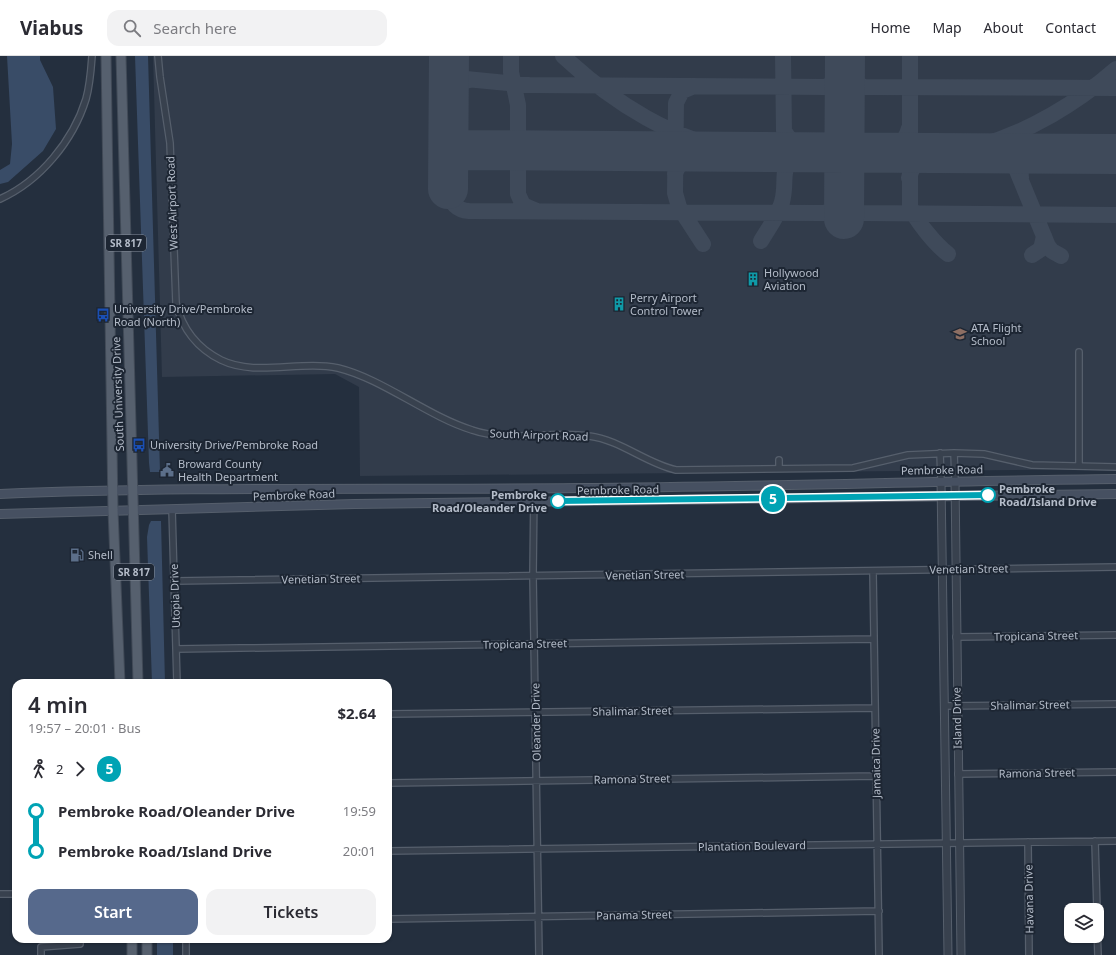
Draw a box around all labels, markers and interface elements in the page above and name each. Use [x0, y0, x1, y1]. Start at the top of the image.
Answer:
search box [107, 10, 387, 46]
text: Viabus [20, 15, 83, 41]
icon: search [121, 17, 143, 39]
text: Search here [153, 18, 237, 38]
text: Home [871, 18, 910, 37]
text: Map [932, 18, 962, 37]
text: About [984, 18, 1023, 37]
text: Contact [1045, 18, 1096, 37]
street label: West Airport Road [162, 156, 181, 250]
road number: SR 817 [106, 235, 146, 251]
place label: Hollywood Aviation [764, 265, 819, 293]
building icon: Hollywood Aviation [745, 271, 761, 287]
place label: Perry Airport Control Tower [630, 290, 703, 318]
building icon: Perry Airport Control Tower [611, 296, 627, 312]
place label: University Drive/Pembroke Road (North) [114, 301, 253, 329]
bus stop icon: University Drive/Pembroke Road (North) [95, 307, 111, 323]
place label: ATA Flight School [971, 320, 1021, 348]
school or university icon: ATA Flight School [952, 326, 968, 342]
street label: South University Drive [108, 336, 127, 452]
street label: South Airport Road [489, 425, 589, 444]
bus stop icon: University Drive/Pembroke Road [131, 437, 147, 453]
place label: University Drive/Pembroke Road [150, 437, 318, 452]
place label: Broward County Health Department [178, 456, 278, 484]
street label: Pembroke Road [901, 461, 983, 478]
public building icon: Broward County Health Department [159, 462, 175, 478]
street label: Pembroke Road [577, 481, 659, 498]
place label: Pembroke Road/Island Drive [999, 481, 1097, 509]
street label: Pembroke Road [253, 486, 335, 503]
line badge: 5 [760, 486, 786, 512]
place label: Pembroke Road/Oleander Drive [432, 487, 547, 515]
marker: Pembroke Road/Island Drive [980, 487, 996, 503]
text: 5 [769, 489, 777, 508]
marker: Pembroke Road/Oleander Drive [550, 493, 566, 509]
fuel station icon: Shell [69, 547, 85, 563]
place label: Shell [88, 547, 113, 562]
street label: Venetian Street [929, 560, 1009, 577]
road number: SR 817 [114, 564, 154, 580]
street label: Utopia Drive [166, 564, 183, 629]
street label: Venetian Street [605, 566, 685, 583]
street label: Venetian Street [281, 570, 361, 587]
street label: Tropicana Street [994, 627, 1078, 644]
street label: Tropicana Street [483, 635, 567, 652]
street label: Oleander Drive [527, 683, 544, 761]
street label: Island Drive [948, 687, 965, 749]
text: 4 min [28, 689, 88, 719]
street label: Shalimar Street [990, 696, 1070, 713]
street label: Shalimar Street [592, 702, 672, 719]
text: $2.64 [337, 703, 376, 723]
text: 19:57 – 20:01 · Bus [28, 719, 141, 737]
street label: Jamaica Drive [867, 728, 884, 799]
icon: walk [28, 758, 50, 780]
icon: forward [69, 758, 91, 780]
text: 5 [105, 759, 113, 778]
text: 2 [56, 760, 63, 778]
street label: Ramona Street [999, 764, 1075, 781]
street label: Ramona Street [594, 770, 670, 787]
text: Pembroke Road/Oleander Drive [58, 801, 295, 821]
text: 19:59 [343, 802, 376, 820]
street label: Plantation Boulevard [698, 837, 806, 854]
text: Pembroke Road/Island Drive [58, 841, 272, 861]
text: 20:01 [343, 842, 376, 860]
street label: Havana Drive [1020, 864, 1037, 934]
button: Start [28, 889, 198, 935]
button: Tickets [206, 889, 376, 935]
map controls [1064, 903, 1104, 943]
button: layers [1064, 903, 1104, 943]
street label: Panama Street [596, 906, 672, 923]

